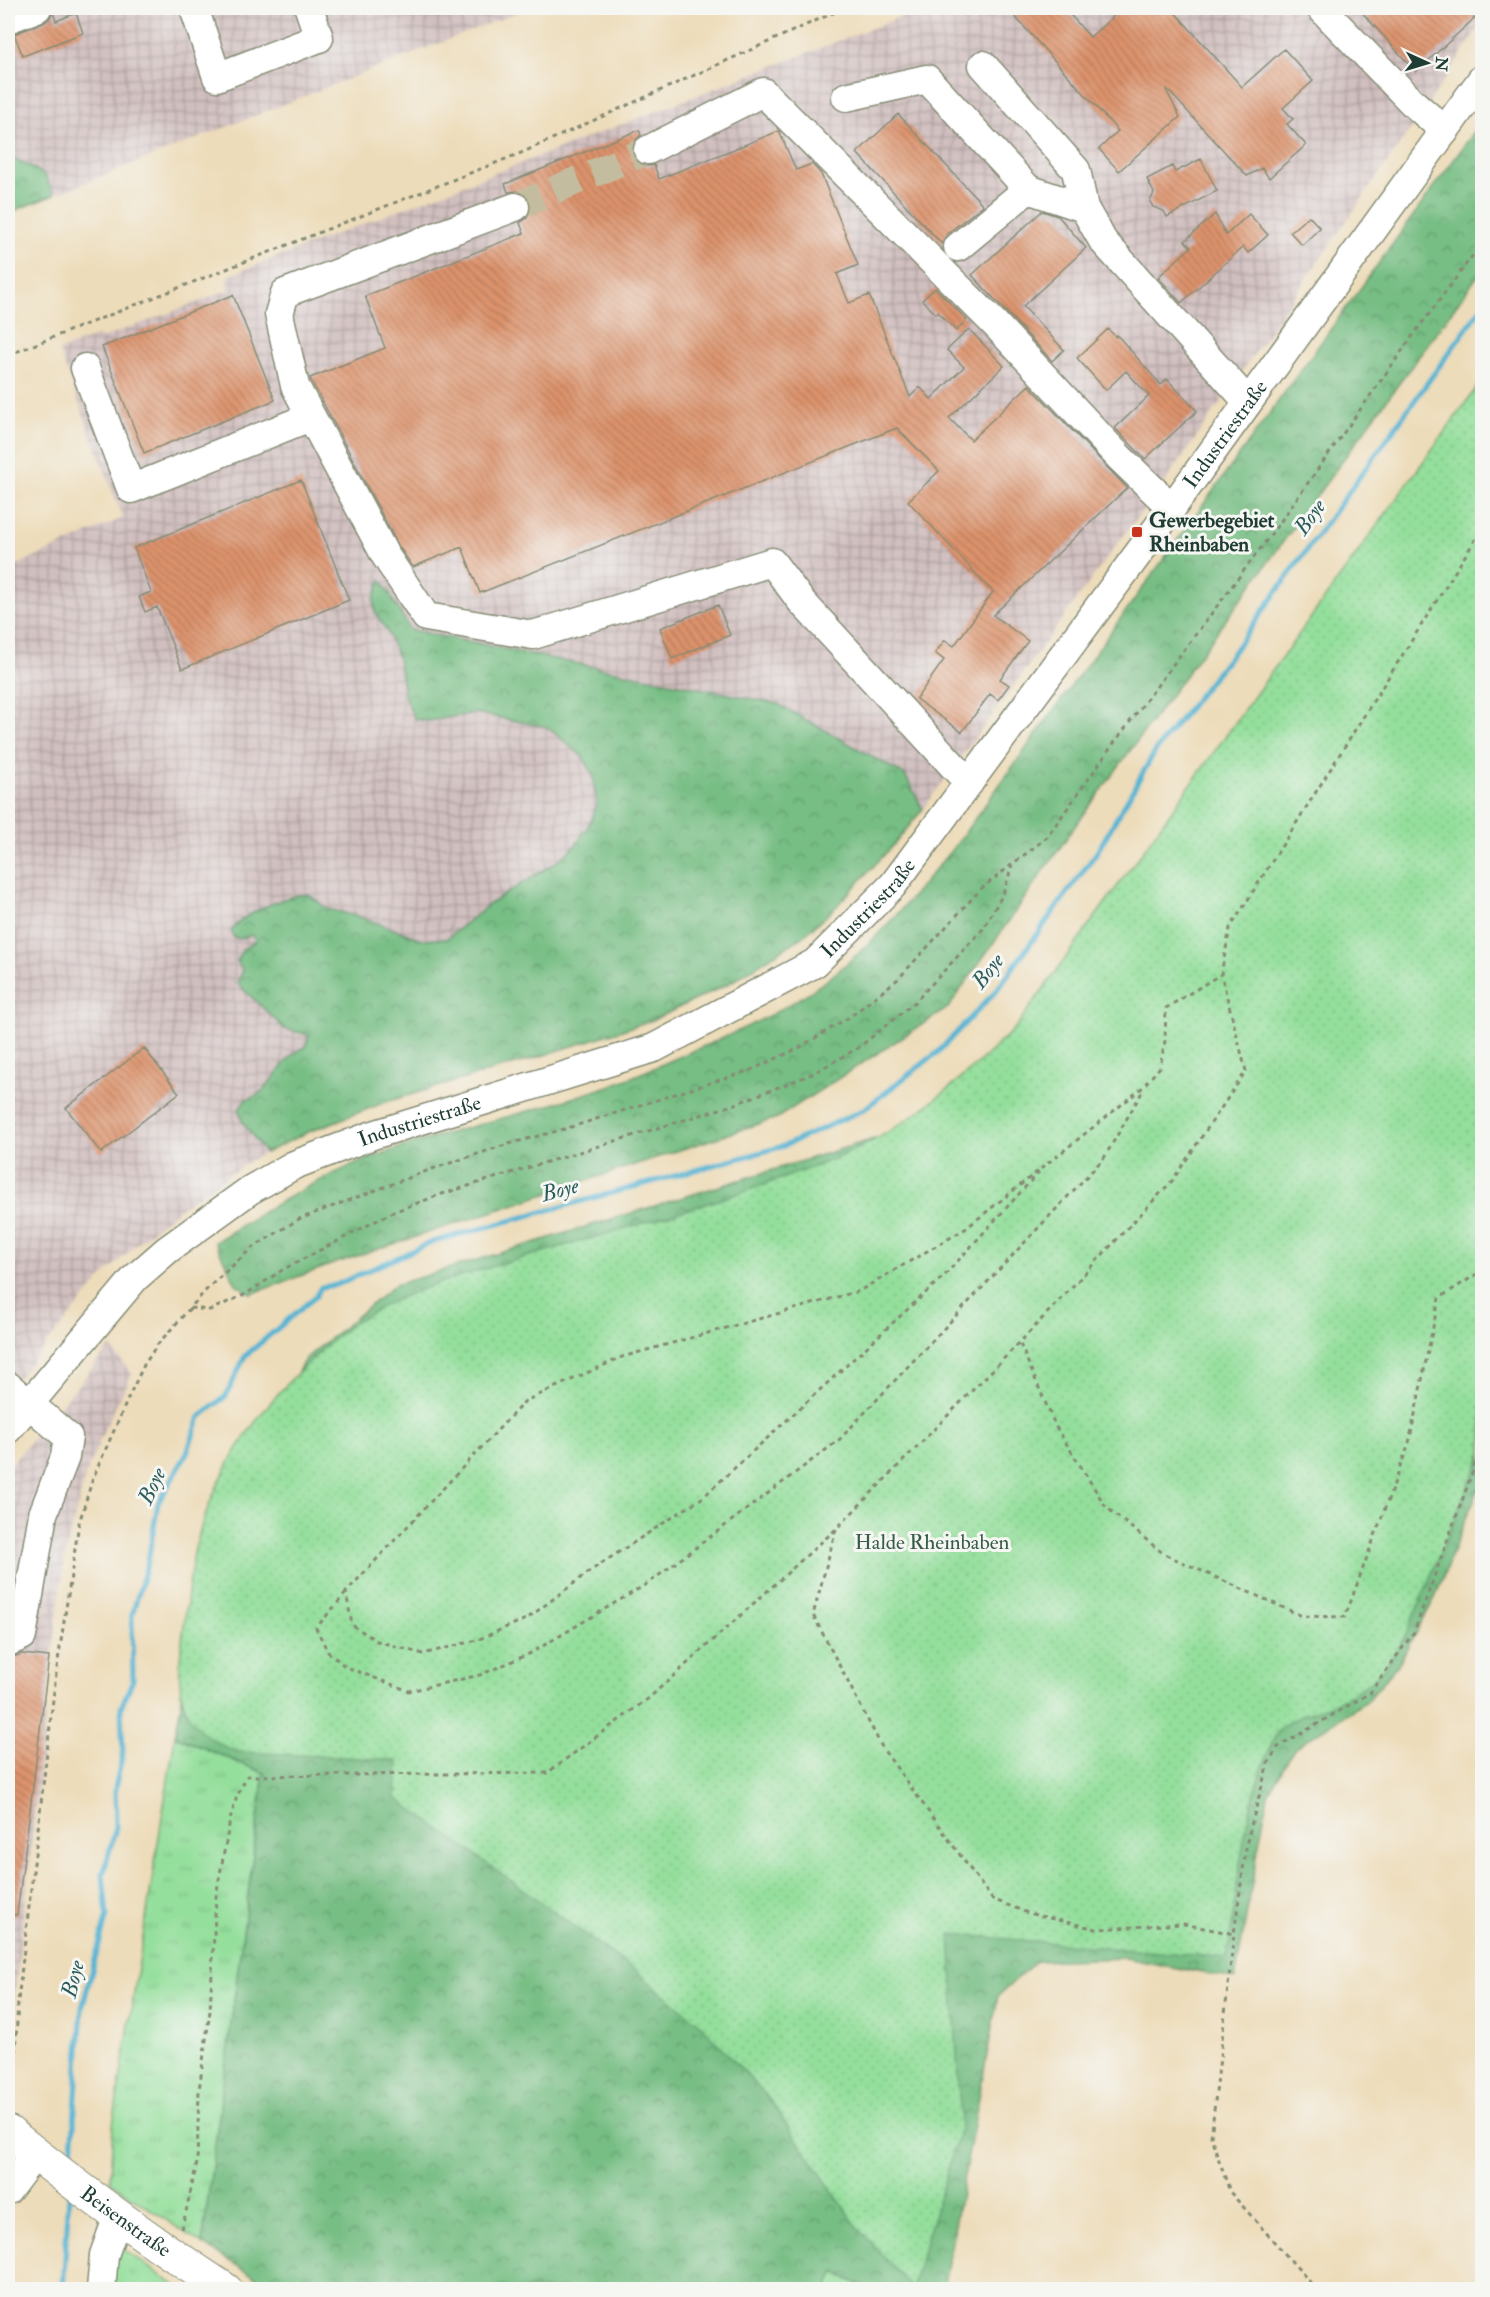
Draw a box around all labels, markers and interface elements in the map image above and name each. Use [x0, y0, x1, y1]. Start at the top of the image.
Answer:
north arrow [1397, 33, 1457, 93]
text: N [1430, 55, 1452, 72]
street label: Industriestraße [1177, 374, 1274, 494]
water label: Boye [1287, 493, 1333, 541]
place label: Gewerbegebiet Rheinbaben [1149, 507, 1275, 558]
marker: Gewerbegebiet Rheinbaben [1130, 525, 1144, 539]
street label: Industriestraße [815, 853, 922, 963]
water label: Boye [965, 947, 1011, 995]
street label: Industriestraße [354, 1089, 484, 1153]
water label: Boye [537, 1171, 582, 1209]
water label: Boye [131, 1463, 173, 1510]
park label: Halde Rheinbaben [855, 1529, 1009, 1556]
water label: Boye [55, 1957, 91, 2001]
street label: Beisenstraße [75, 2180, 177, 2263]

